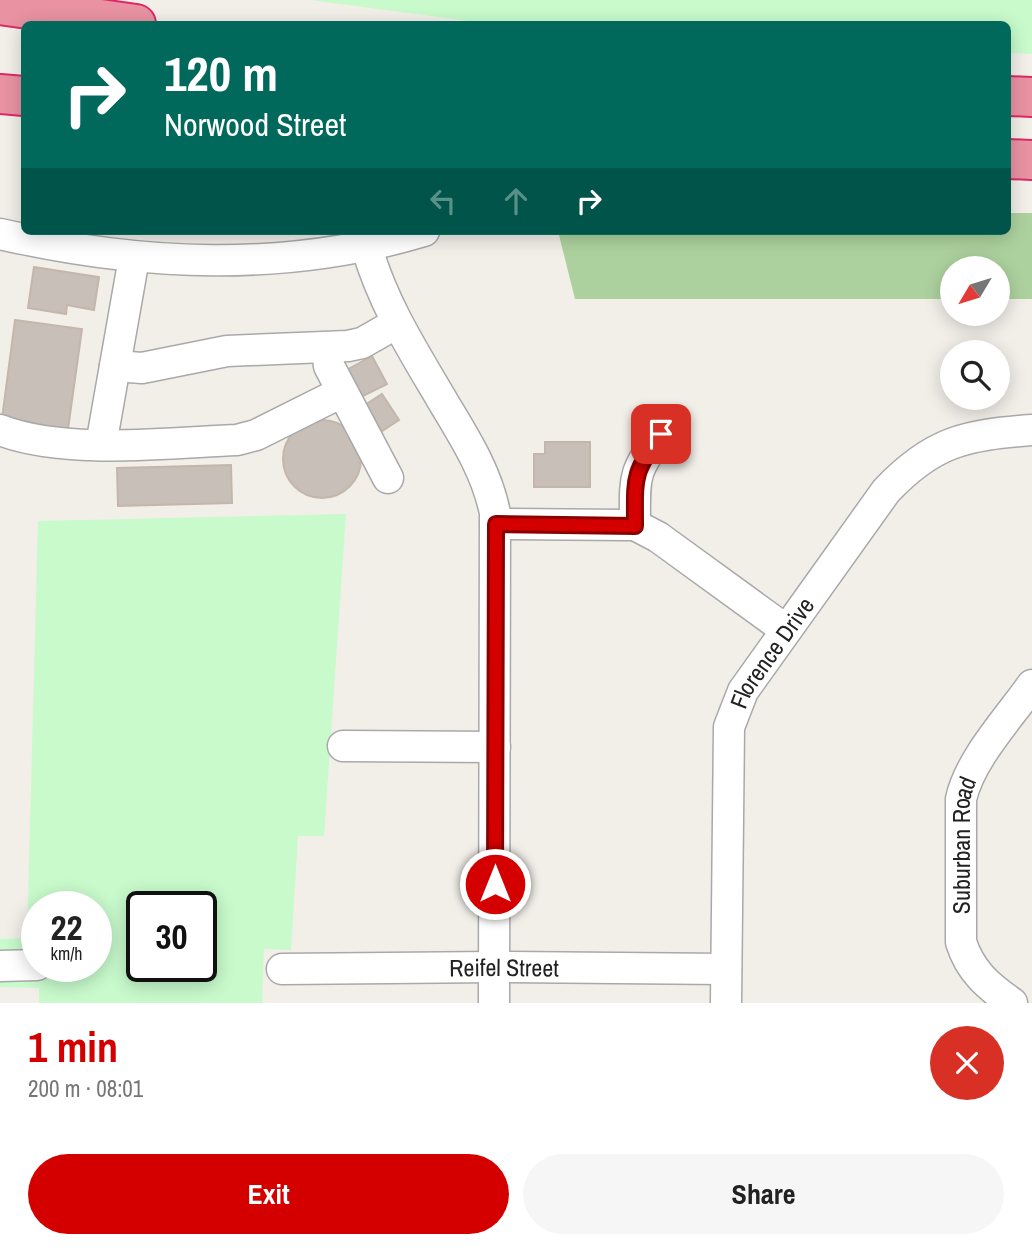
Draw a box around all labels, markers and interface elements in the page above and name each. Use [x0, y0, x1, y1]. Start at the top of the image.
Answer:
text: 120 m [164, 40, 278, 106]
icon: right [49, 49, 140, 140]
text: Norwood Street [164, 103, 346, 146]
icon: left [424, 182, 462, 220]
icon: ahead [497, 182, 535, 220]
icon: right [570, 182, 608, 220]
north arrow [940, 256, 1010, 326]
map controls [940, 256, 1010, 410]
button: search [940, 340, 1010, 410]
pin [631, 404, 691, 464]
icon: arrive [642, 415, 680, 453]
street label: Florence Drive [722, 591, 821, 713]
street label: Suburban Road [945, 771, 983, 914]
position arrow [458, 847, 532, 921]
speed limit sign: 30 [126, 891, 217, 982]
text: 22 [51, 904, 82, 951]
text: km/h [51, 941, 83, 966]
street label: Reifel Street [449, 951, 559, 984]
text: 1 min [28, 1019, 118, 1075]
button: close [930, 1026, 1004, 1100]
text: 200 m · 08:01 [28, 1073, 143, 1104]
button: Exit [28, 1154, 509, 1234]
button: Share [523, 1154, 1004, 1234]

